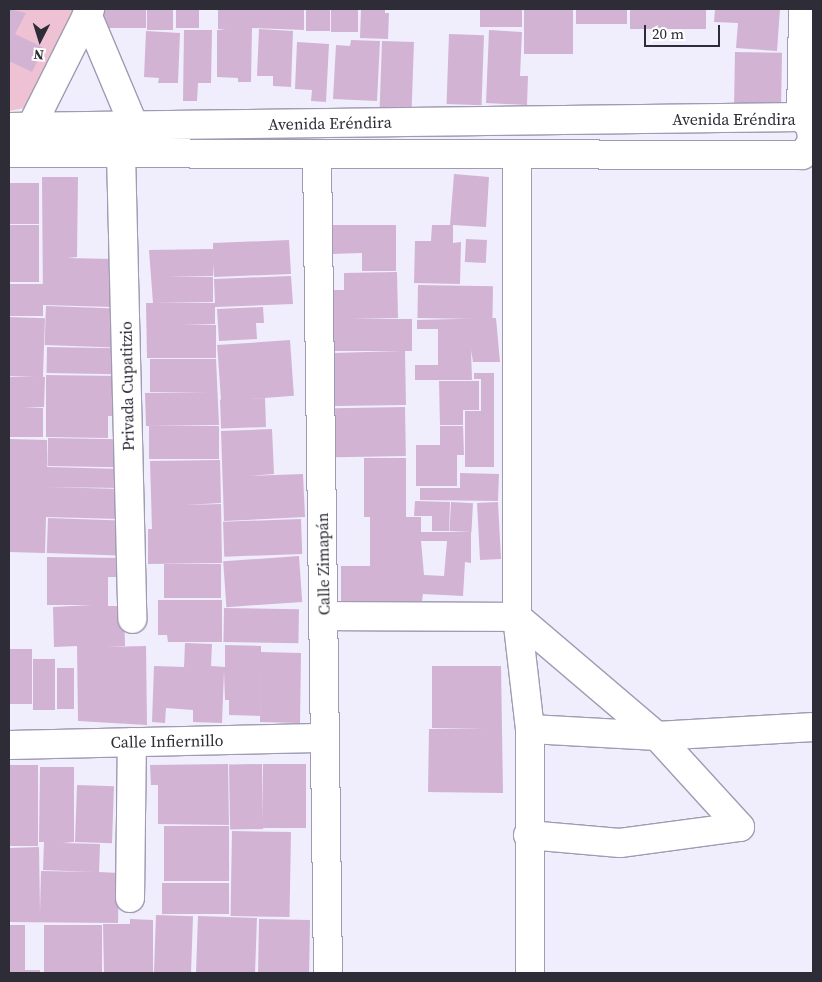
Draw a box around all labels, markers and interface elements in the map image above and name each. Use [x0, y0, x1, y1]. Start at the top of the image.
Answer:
north arrow [15, 15, 65, 65]
scale bar [647, 15, 723, 47]
text: 20 m [652, 23, 684, 44]
text: N [33, 45, 45, 65]
street label: Avenida Eréndira [672, 109, 796, 129]
street label: Avenida Eréndira [268, 112, 392, 134]
street label: Privada Cupatitzio [116, 321, 138, 451]
street label: Calle Zimapán [313, 513, 333, 615]
street label: Calle Infiernillo [110, 730, 224, 752]

